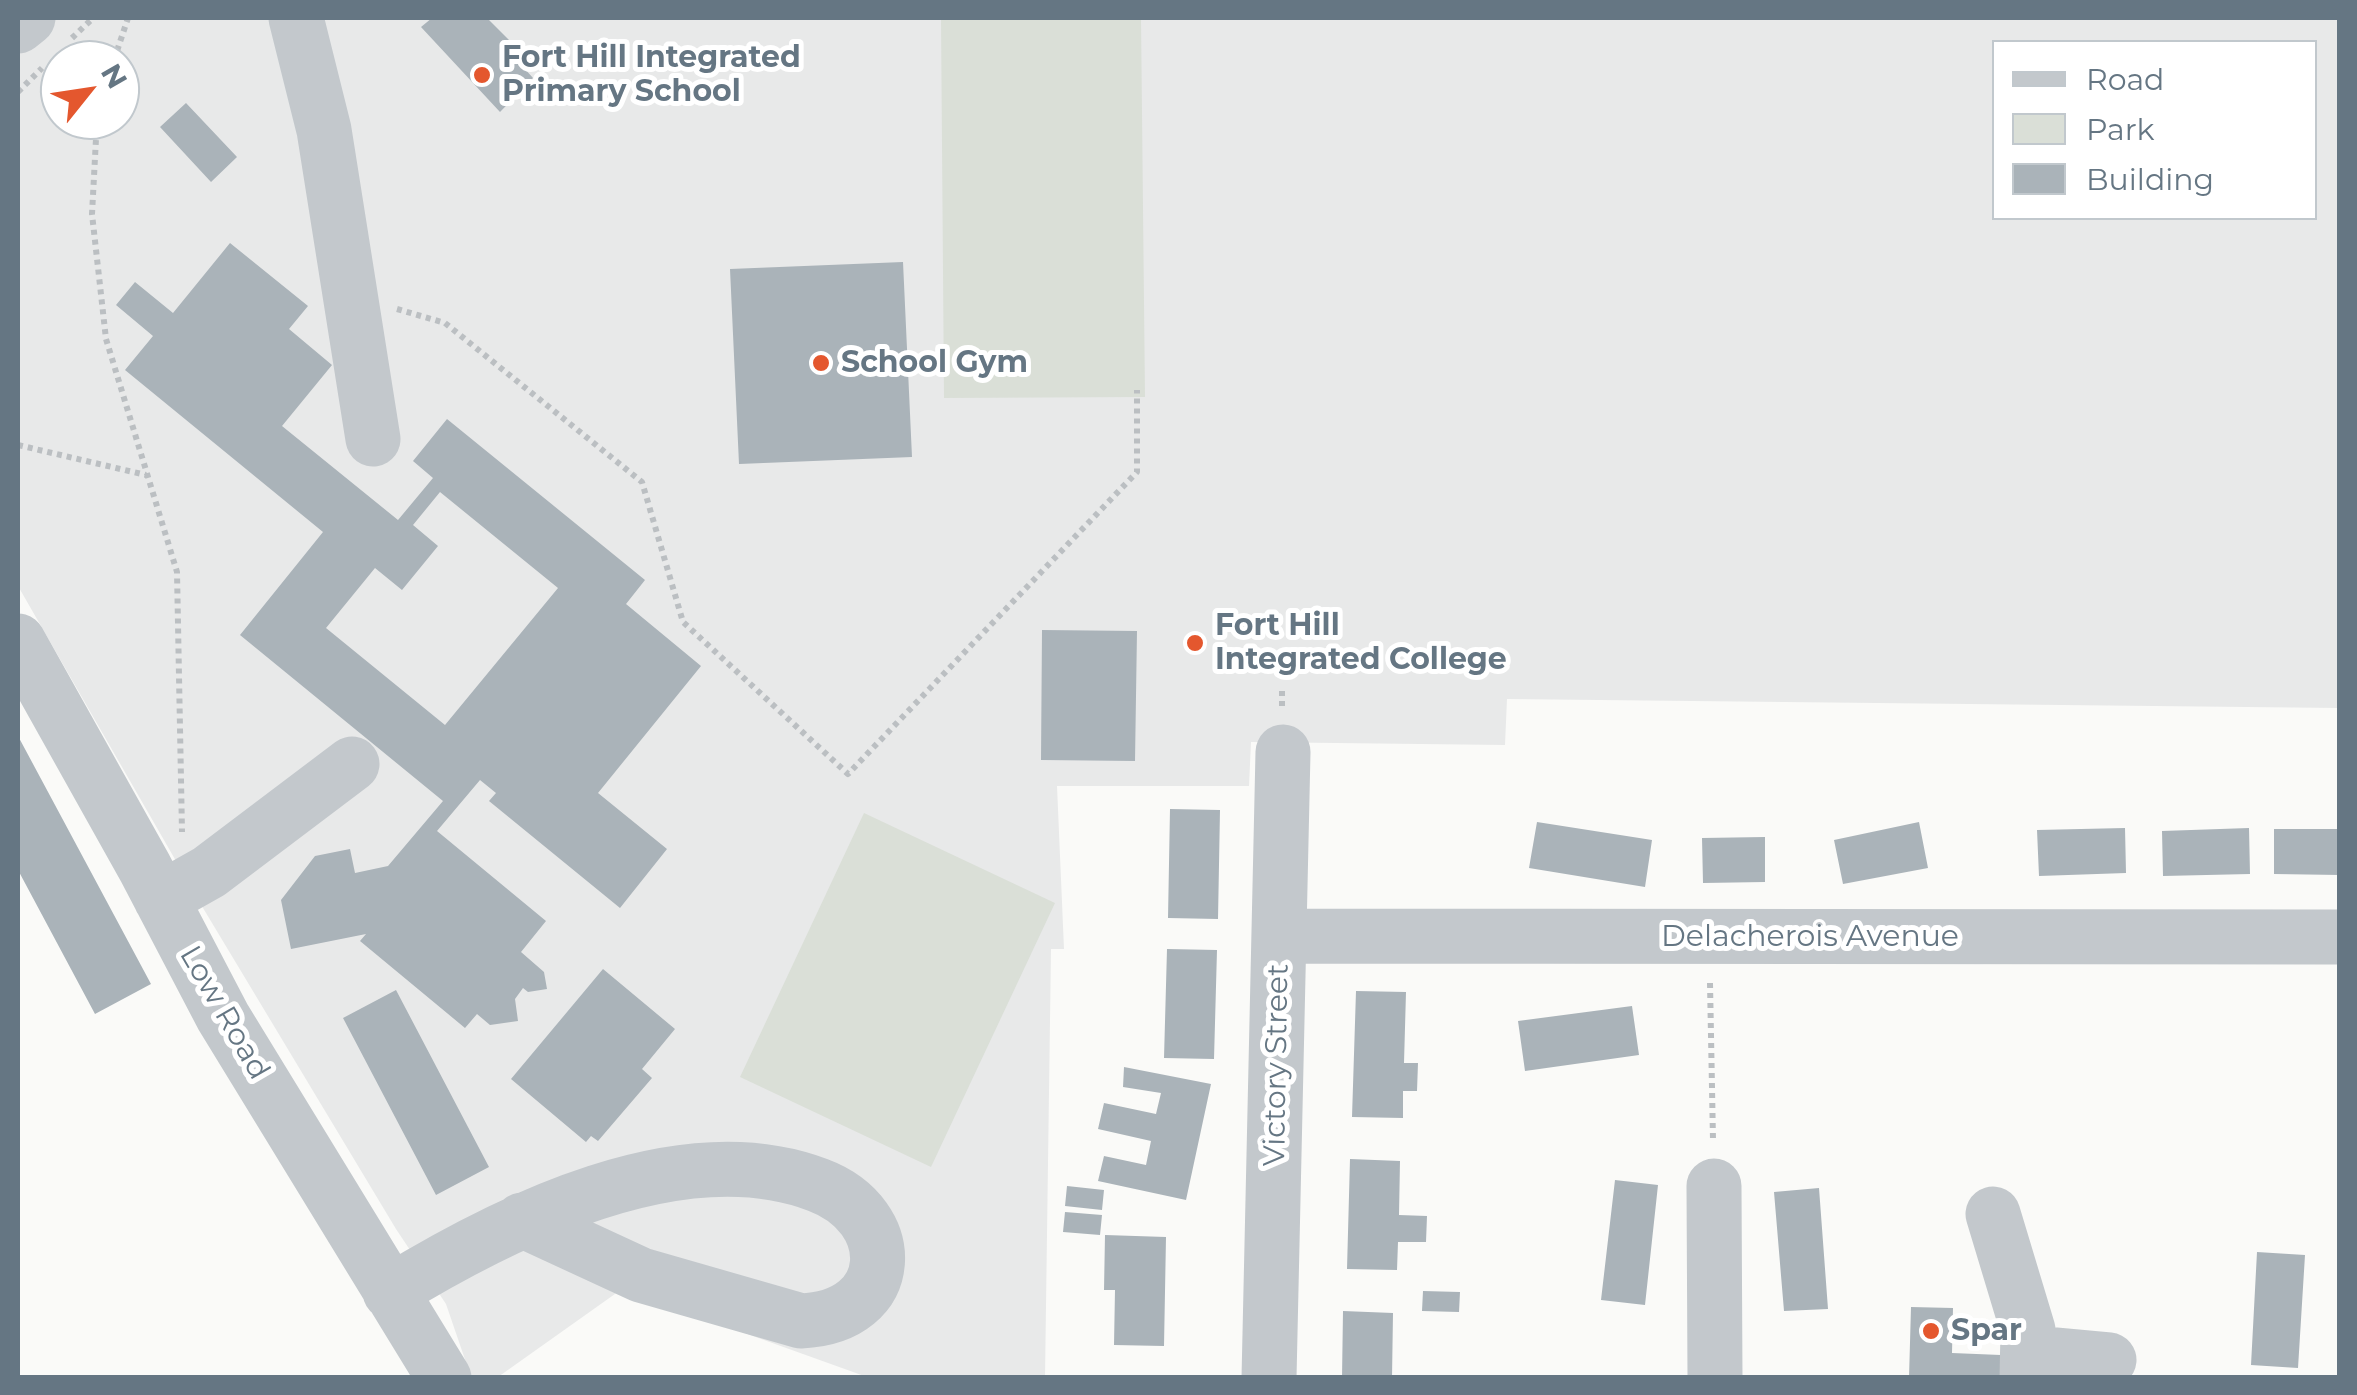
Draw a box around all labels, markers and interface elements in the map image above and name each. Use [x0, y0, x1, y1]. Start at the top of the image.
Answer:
north arrow [40, 40, 140, 140]
place label: Fort Hill Integrated Primary School [502, 40, 801, 110]
legend [1992, 40, 2317, 220]
text: N [94, 58, 135, 94]
text: Road [2086, 61, 2164, 98]
marker: Fort Hill Integrated Primary School [471, 64, 493, 86]
text: Park [2086, 111, 2155, 148]
text: Building [2086, 161, 2214, 198]
place label: School Gym [841, 345, 1028, 381]
marker: School Gym [810, 352, 832, 374]
place label: Fort Hill Integrated College [1215, 608, 1507, 678]
marker: Fort Hill Integrated College [1184, 632, 1206, 654]
street label: Delacherois Avenue [1661, 919, 1959, 955]
street label: Low Road [171, 940, 277, 1086]
street label: Victory Street [1257, 963, 1297, 1167]
place label: Spar [1951, 1313, 2022, 1349]
marker: Spar [1920, 1320, 1942, 1342]

